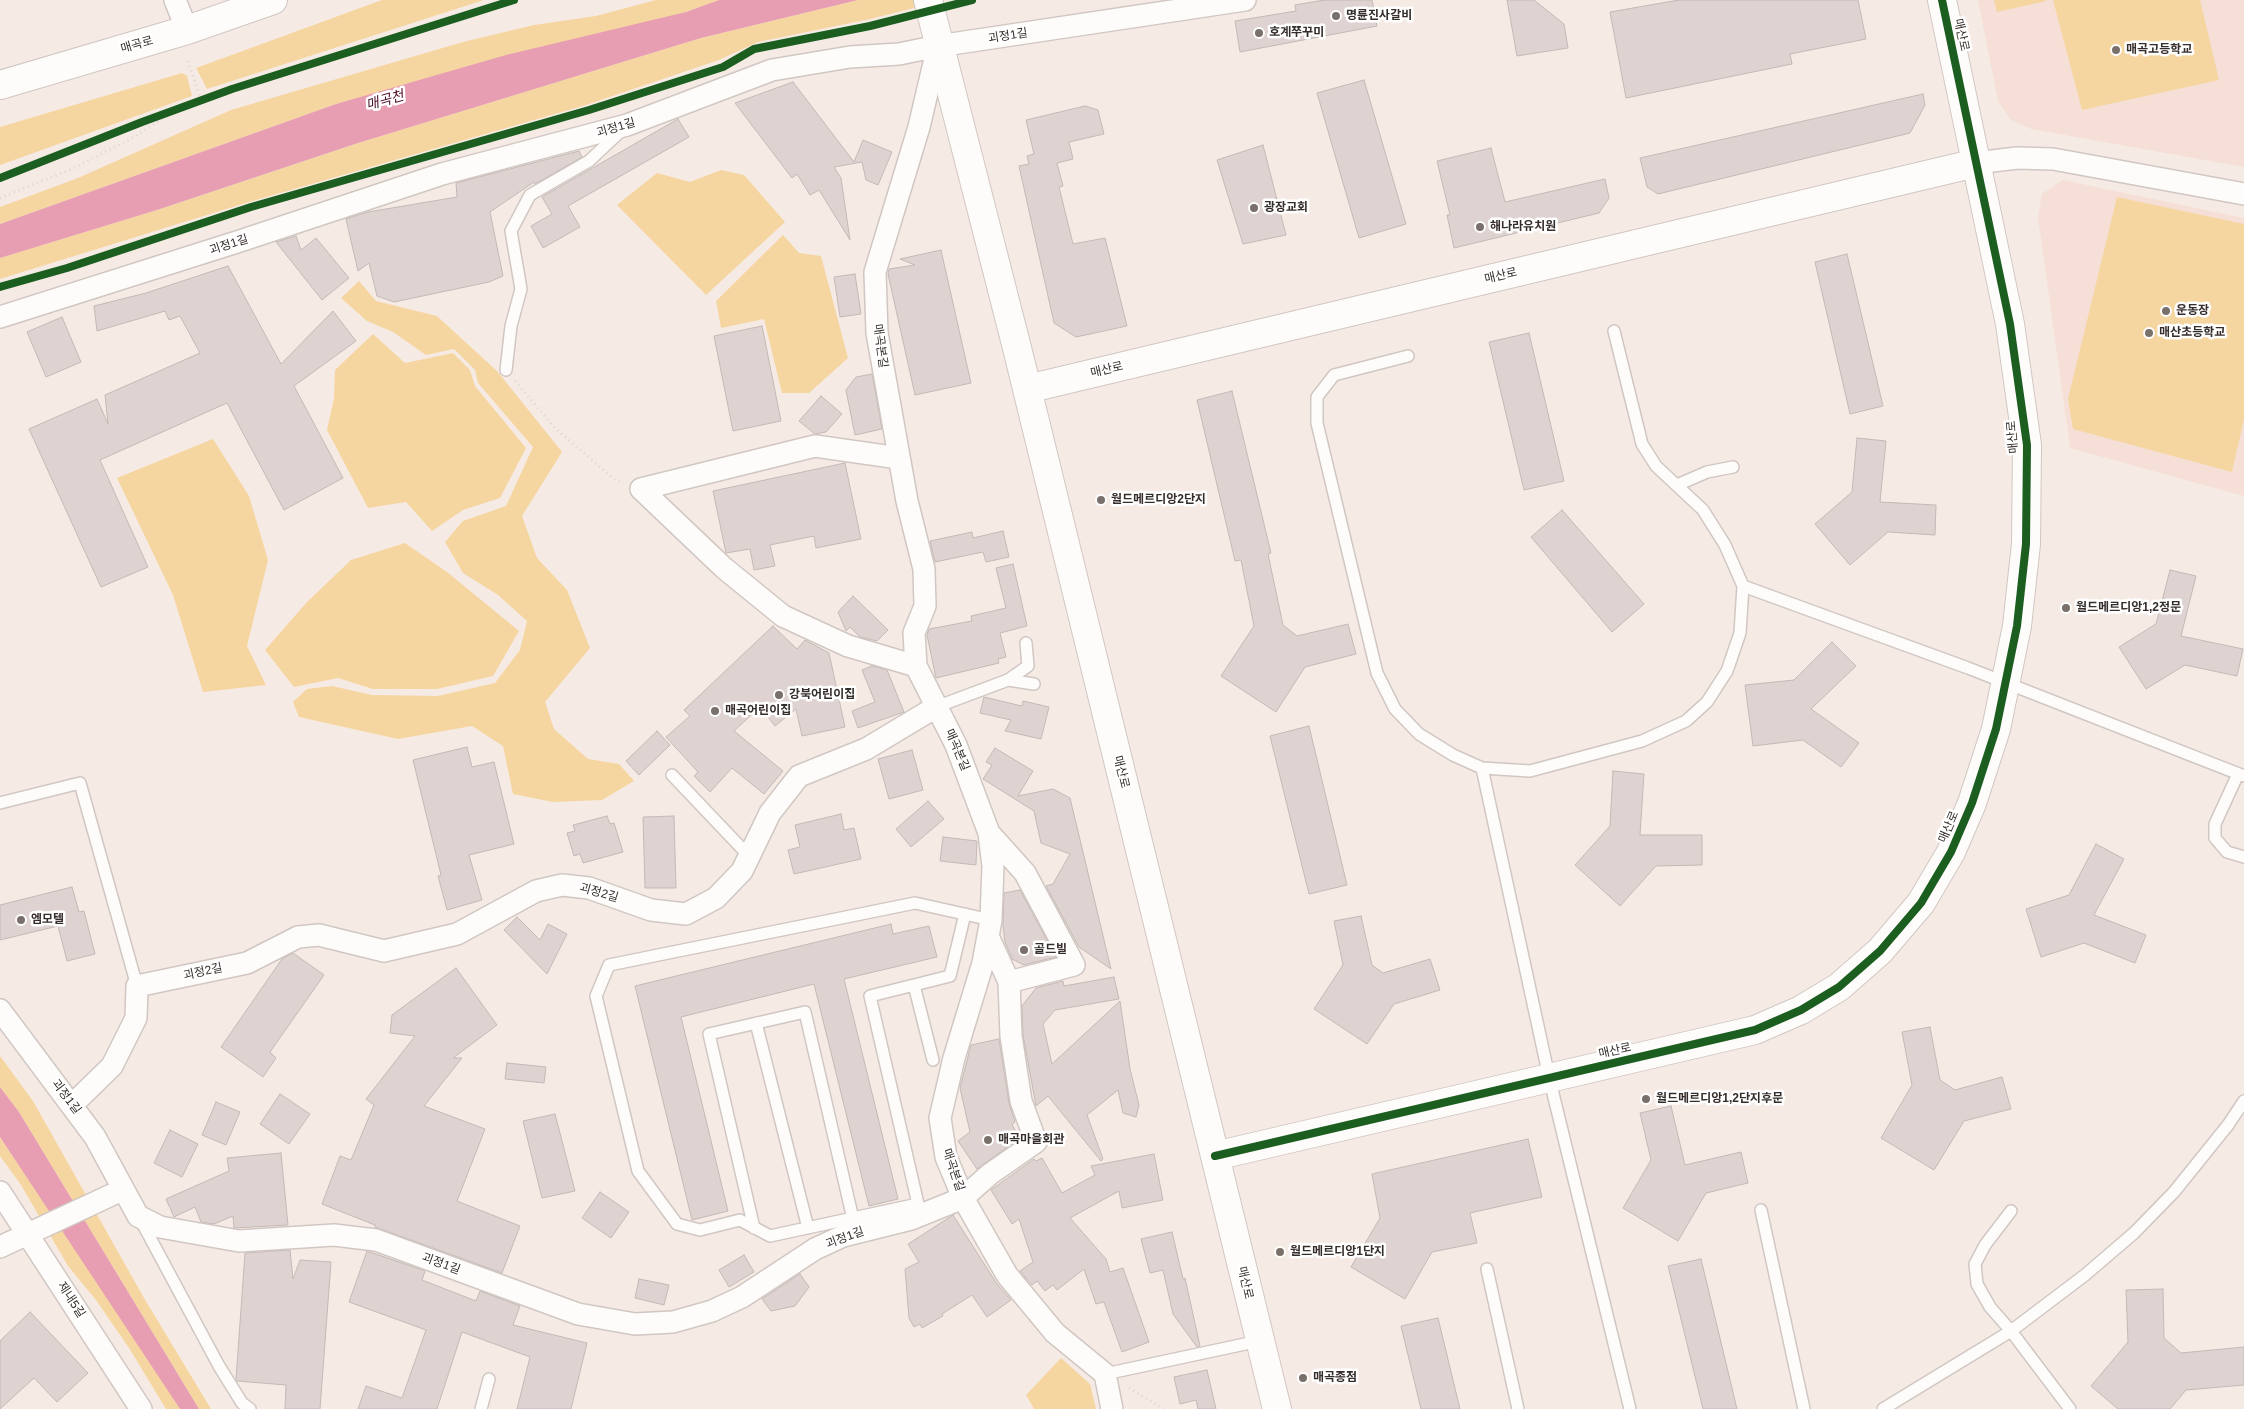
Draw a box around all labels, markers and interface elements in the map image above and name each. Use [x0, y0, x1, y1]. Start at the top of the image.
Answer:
place label: 명륜진사갈비 [1346, 9, 1412, 23]
marker: 명륜진사갈비 [1330, 10, 1342, 22]
street label: 매산로 [1951, 17, 1971, 53]
street label: 괴정1길 [987, 26, 1029, 46]
place label: 호계쭈꾸미 [1269, 26, 1324, 40]
marker: 호계쭈꾸미 [1253, 27, 1265, 39]
street label: 매곡로 [119, 34, 155, 56]
place label: 매곡고등학교 [2126, 43, 2192, 57]
marker: 매곡고등학교 [2110, 44, 2122, 56]
water label: 매곡천 [364, 88, 406, 114]
street label: 괴정1길 [595, 116, 637, 140]
place label: 광장교회 [1264, 201, 1308, 215]
marker: 광장교회 [1248, 202, 1260, 214]
place label: 해나라유치원 [1490, 220, 1556, 234]
marker: 해나라유치원 [1474, 221, 1486, 233]
street label: 괴정1길 [208, 232, 250, 258]
street label: 매산로 [1483, 265, 1519, 287]
place label: 운동장 [2176, 304, 2209, 318]
marker: 운동장 [2160, 305, 2172, 317]
street label: 매곡본길 [870, 323, 890, 369]
place label: 매산초등학교 [2159, 326, 2225, 340]
marker: 매산초등학교 [2143, 327, 2155, 339]
street label: 매산로 [1089, 359, 1125, 381]
street label: 매산로 [2004, 420, 2022, 454]
place label: 월드메르디앙2단지 [1111, 493, 1206, 507]
marker: 월드메르디앙2단지 [1095, 494, 1107, 506]
place label: 월드메르디앙1,2정문 [2076, 601, 2181, 615]
marker: 월드메르디앙1,2정문 [2060, 602, 2072, 614]
place label: 강북어린이집 [789, 688, 855, 702]
marker: 강북어린이집 [773, 689, 785, 701]
place label: 매곡어린이집 [725, 704, 791, 718]
marker: 매곡어린이집 [709, 705, 721, 717]
street label: 매곡본길 [942, 727, 972, 773]
street label: 매산로 [1110, 754, 1132, 790]
street label: 매산로 [1936, 809, 1962, 845]
street label: 괴정2길 [578, 881, 620, 905]
place label: 엠모텔 [31, 913, 64, 927]
marker: 엠모텔 [15, 914, 27, 926]
place label: 골드빌 [1034, 943, 1067, 957]
marker: 골드빌 [1018, 944, 1030, 956]
street label: 괴정2길 [182, 961, 224, 983]
street label: 매산로 [1597, 1041, 1633, 1061]
street label: 괴정1길 [48, 1077, 84, 1117]
place label: 월드메르디앙1,2단지후문 [1656, 1092, 1783, 1106]
marker: 월드메르디앙1,2단지후문 [1640, 1093, 1652, 1105]
place label: 매곡마을회관 [998, 1133, 1064, 1147]
marker: 매곡마을회관 [982, 1134, 994, 1146]
street label: 매곡본길 [939, 1147, 967, 1193]
street label: 괴정1길 [824, 1224, 866, 1252]
place label: 월드메르디앙1단지 [1290, 1245, 1385, 1259]
marker: 월드메르디앙1단지 [1274, 1246, 1286, 1258]
street label: 괴정1길 [420, 1250, 462, 1278]
street label: 매산로 [1234, 1265, 1256, 1301]
street label: 제내5길 [54, 1279, 88, 1321]
place label: 매곡종점 [1313, 1371, 1357, 1385]
marker: 매곡종점 [1297, 1372, 1309, 1384]

